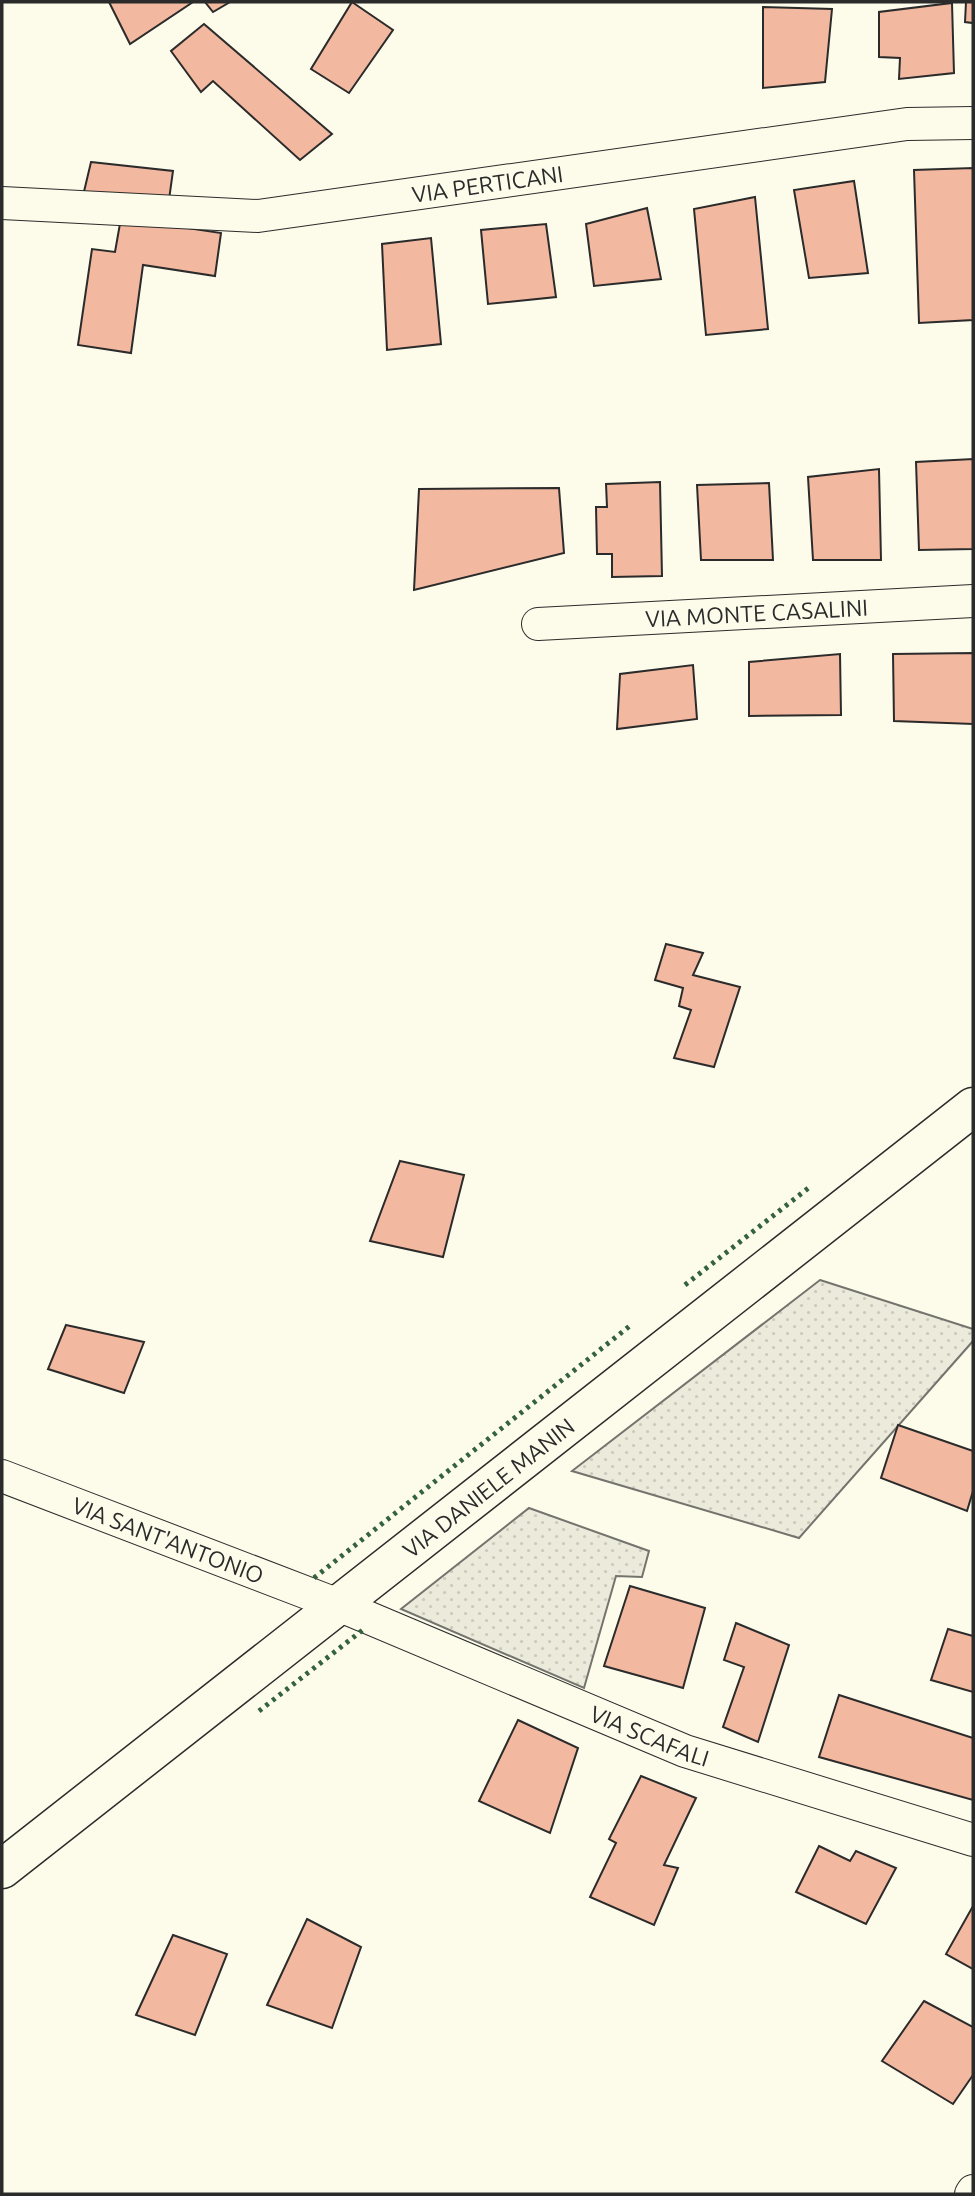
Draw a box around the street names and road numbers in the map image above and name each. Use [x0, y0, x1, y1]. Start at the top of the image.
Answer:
street label: VIA PERTICANI [410, 160, 565, 207]
street label: VIA MONTE CASALINI [645, 594, 869, 631]
street label: VIA DANIELE MANIN [398, 1413, 579, 1562]
street label: VIA SANT'ANTONIO [69, 1492, 267, 1588]
street label: VIA SCAFALI [587, 1700, 712, 1770]

